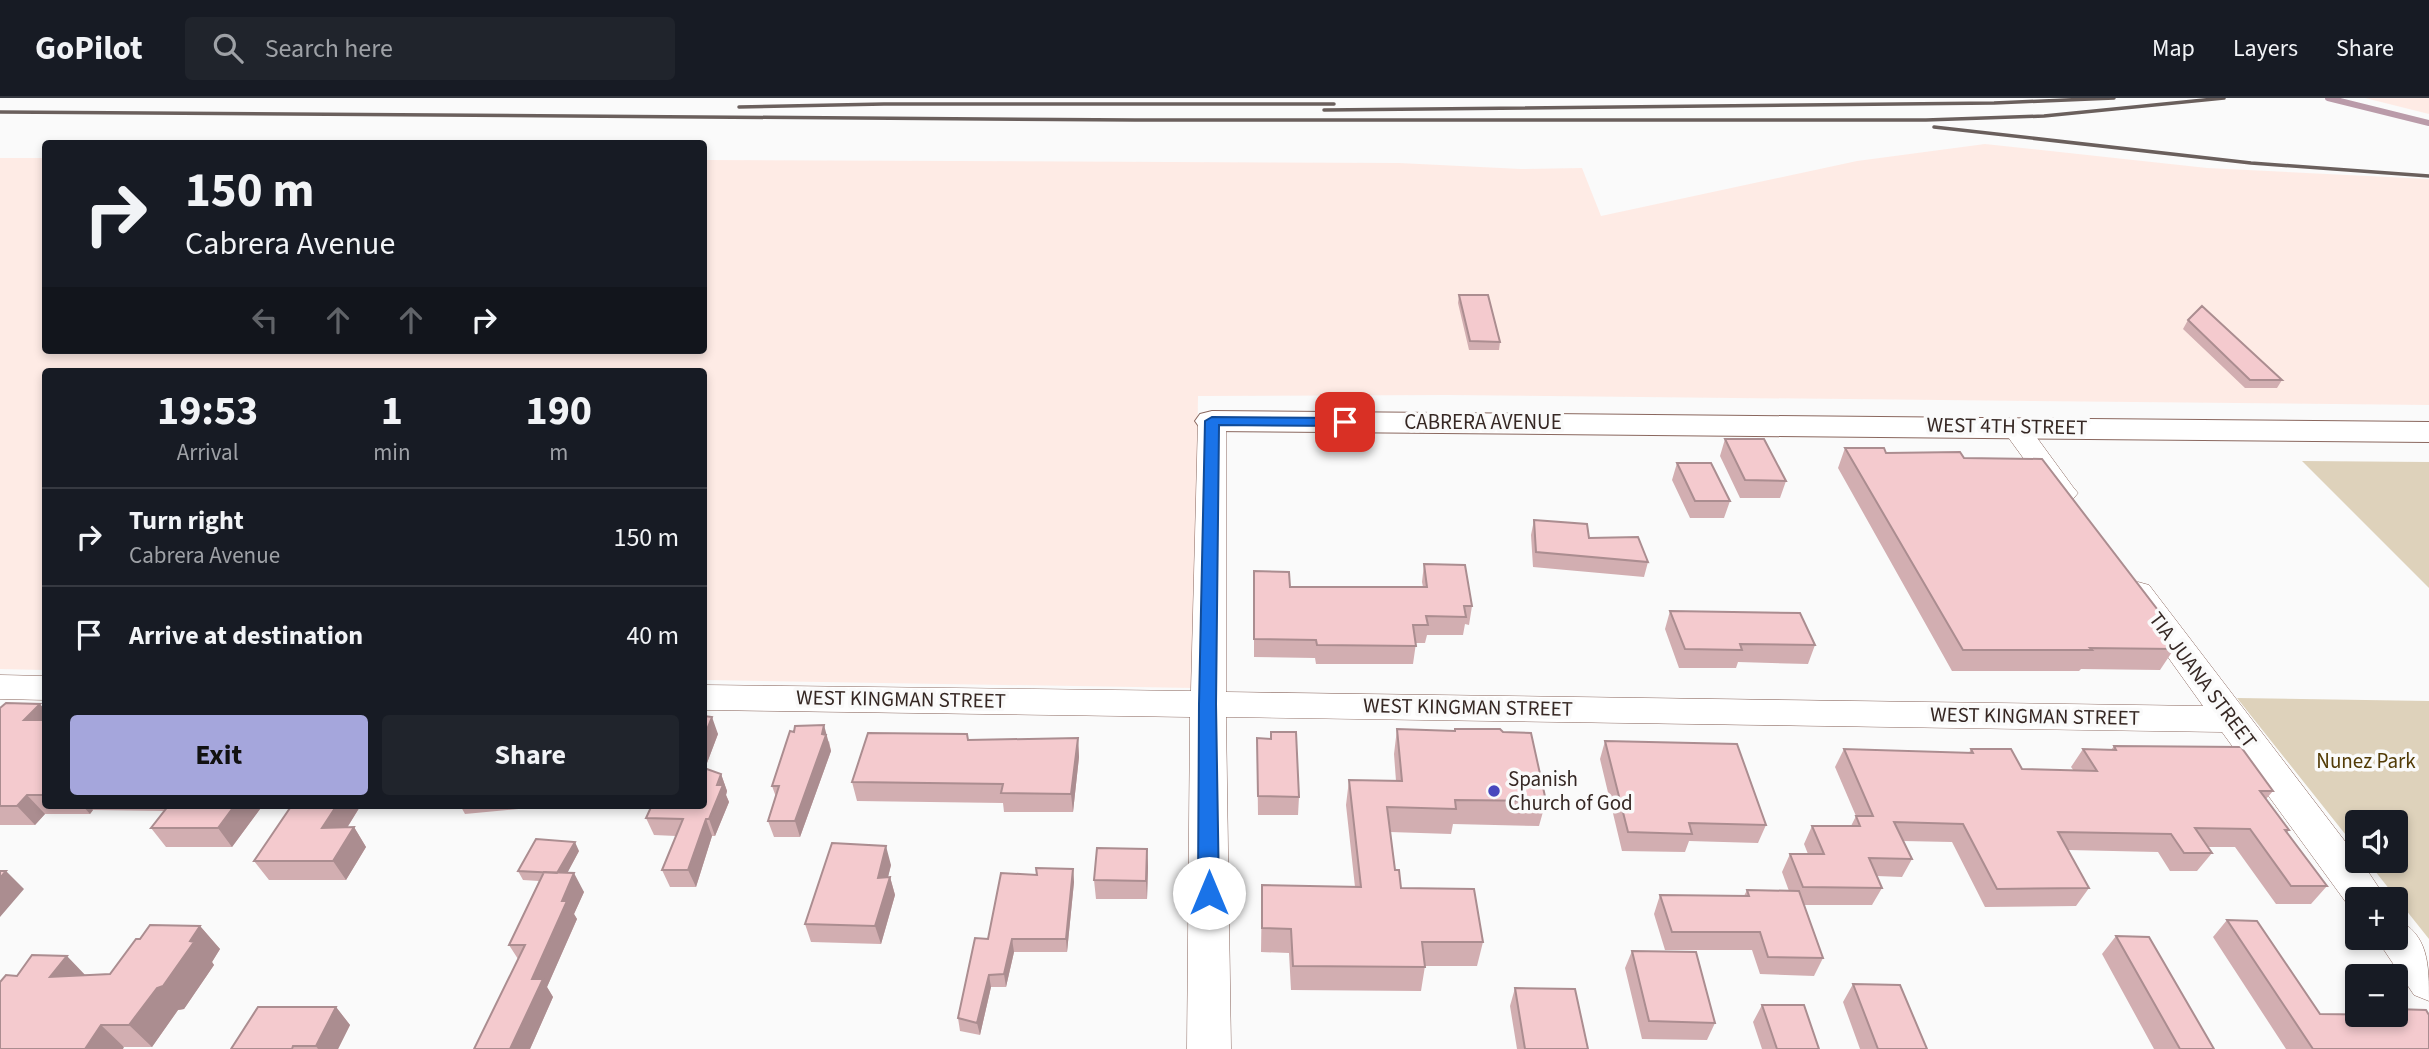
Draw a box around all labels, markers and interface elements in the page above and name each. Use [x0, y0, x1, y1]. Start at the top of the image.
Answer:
search box [185, 17, 675, 80]
text: GoPilot [35, 25, 143, 72]
icon: search [209, 29, 247, 67]
text: Search here [265, 30, 393, 67]
text: Map [2152, 31, 2195, 66]
text: Layers [2233, 31, 2298, 66]
text: Share [2336, 31, 2394, 66]
text: 150 m [185, 156, 314, 226]
icon: right [70, 168, 161, 259]
text: Cabrera Avenue [185, 221, 395, 267]
icon: left [246, 301, 284, 339]
icon: ahead [319, 301, 357, 339]
icon: ahead [392, 301, 430, 339]
icon: right [465, 301, 503, 339]
text: 19:53 [157, 381, 258, 441]
text: 1 [381, 381, 403, 441]
text: 190 [525, 381, 592, 441]
pin [1315, 392, 1375, 452]
icon: arrive [1326, 403, 1364, 441]
street label: CABRERA AVENUE [1404, 407, 1562, 437]
street label: WEST 4TH STREET [1926, 410, 2088, 442]
text: Arrival [177, 436, 239, 469]
text: min [373, 436, 411, 469]
text: m [549, 436, 568, 469]
text: Turn right [129, 502, 244, 539]
icon: right [70, 518, 108, 556]
text: 150 m [613, 519, 679, 556]
text: Cabrera Avenue [129, 539, 280, 572]
street label: TIA JUANA STREET [2142, 606, 2264, 754]
icon: arrive [70, 616, 108, 654]
text: Arrive at destination [129, 617, 363, 654]
text: 40 m [626, 617, 679, 654]
street label: WEST KINGMAN STREET [796, 682, 1006, 716]
street label: WEST KINGMAN STREET [1363, 690, 1573, 724]
street label: WEST KINGMAN STREET [1930, 699, 2140, 733]
button: Exit [70, 715, 368, 795]
button: Share [382, 715, 679, 795]
park label: Nunez Park [2316, 746, 2416, 776]
place label: Spanish Church of God [1508, 764, 1633, 818]
marker: Spanish Church of God [1486, 783, 1502, 799]
map controls [2345, 810, 2408, 1027]
button: sound [2345, 810, 2408, 873]
position arrow [1172, 856, 1246, 930]
button: + [2345, 887, 2408, 950]
button: − [2345, 964, 2408, 1027]

